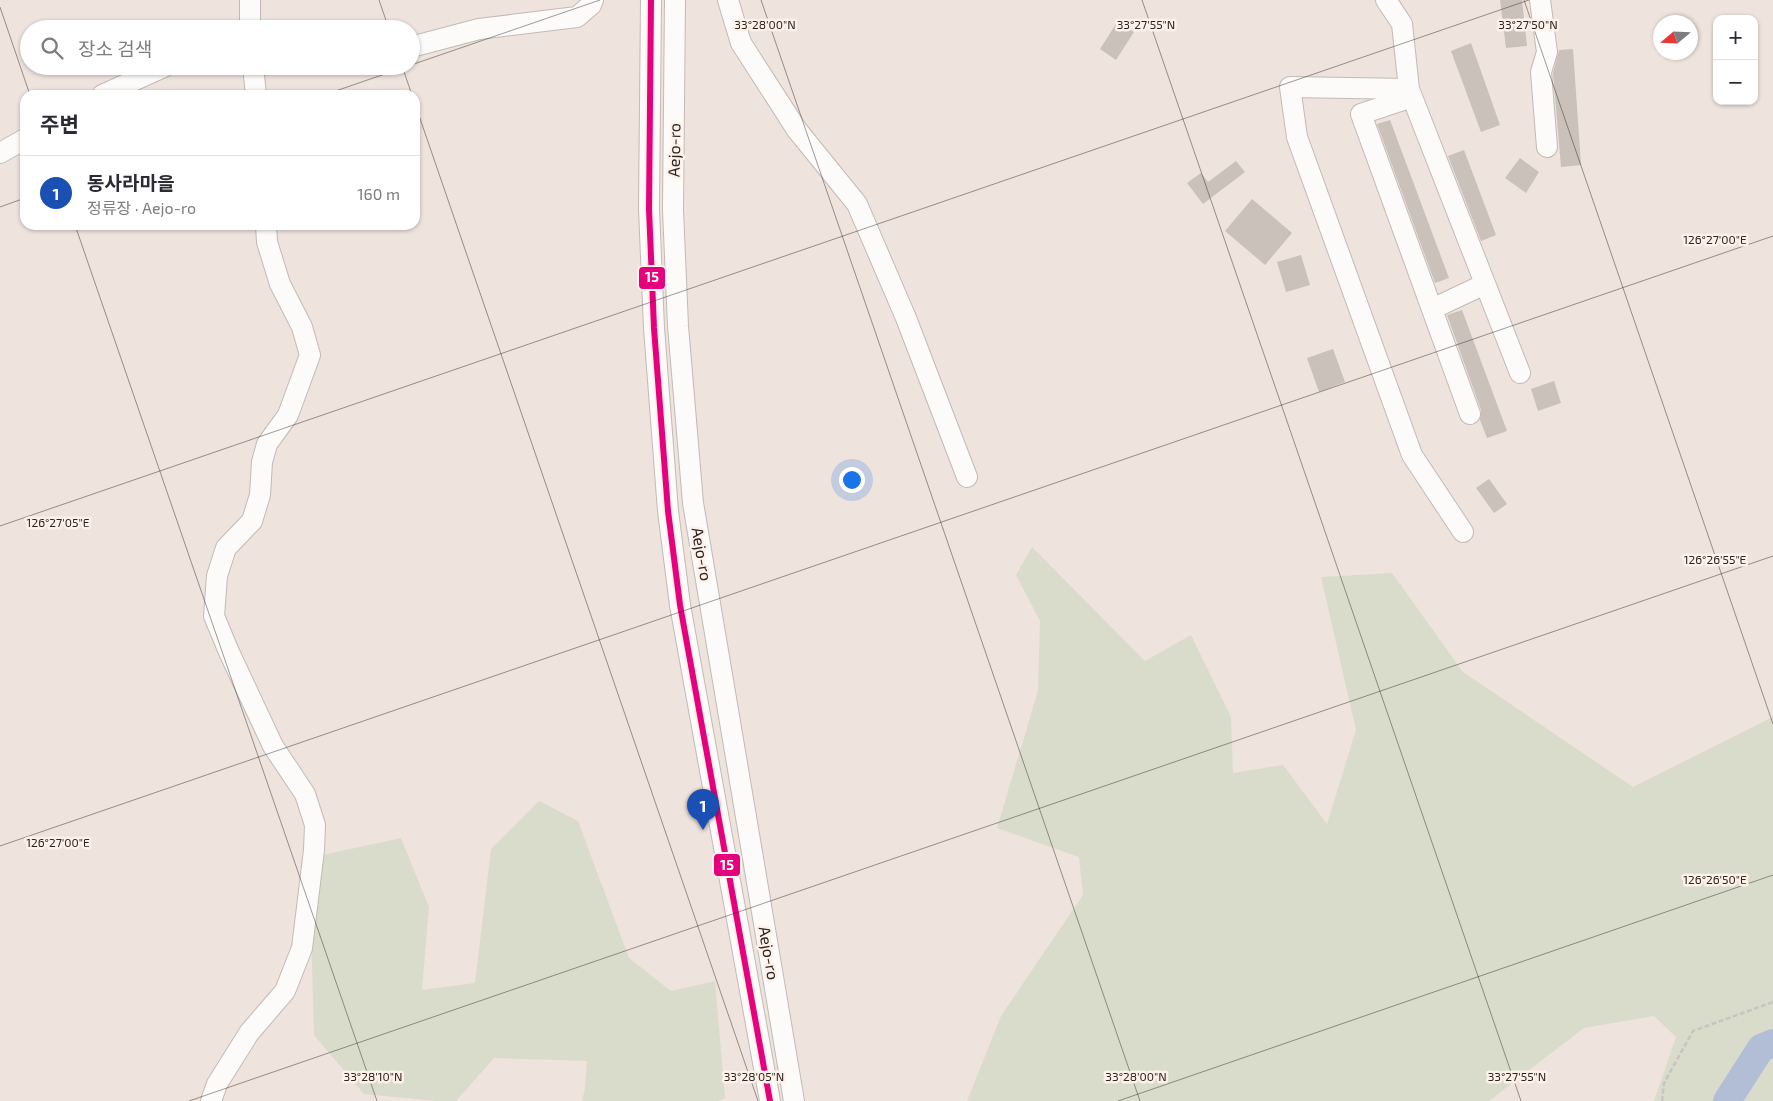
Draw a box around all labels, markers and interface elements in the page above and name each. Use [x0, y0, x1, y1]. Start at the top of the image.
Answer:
north arrow [1653, 15, 1698, 60]
map controls [1713, 15, 1758, 105]
button: + [1713, 15, 1758, 60]
text: 33°28'00"N [734, 17, 796, 31]
text: 33°27'55"N [1117, 17, 1175, 31]
text: 33°27'50"N [1498, 17, 1558, 31]
search box [20, 20, 420, 75]
icon: search [38, 34, 66, 62]
text: 장소 검색 [78, 37, 152, 60]
button: − [1713, 60, 1758, 105]
text: 주변 [40, 111, 79, 136]
street label: Aejo-ro [664, 123, 684, 177]
text: 동사라마을 [87, 171, 174, 194]
text: 1 [53, 184, 59, 203]
text: 160 m [357, 184, 400, 203]
text: 정류장 · Aejo-ro [87, 198, 196, 217]
text: 126°27'00"E [1683, 232, 1747, 246]
line badge: 15 [638, 266, 666, 290]
text: 15 [645, 268, 659, 285]
your location [839, 467, 865, 493]
text: 126°27'05"E [27, 515, 90, 529]
street label: Aejo-ro [687, 526, 717, 582]
text: 126°26'55"E [1684, 552, 1747, 566]
pin: 1 [687, 789, 719, 830]
text: 126°27'00"E [26, 835, 90, 849]
line badge: 15 [713, 853, 741, 877]
text: 15 [720, 856, 734, 873]
text: 126°26'50"E [1683, 872, 1747, 886]
street label: Aejo-ro [754, 925, 784, 981]
text: 33°28'10"N [344, 1069, 402, 1083]
text: 33°28'05"N [724, 1069, 784, 1083]
text: 33°28'00"N [1105, 1069, 1167, 1083]
text: 33°27'55"N [1488, 1069, 1546, 1083]

